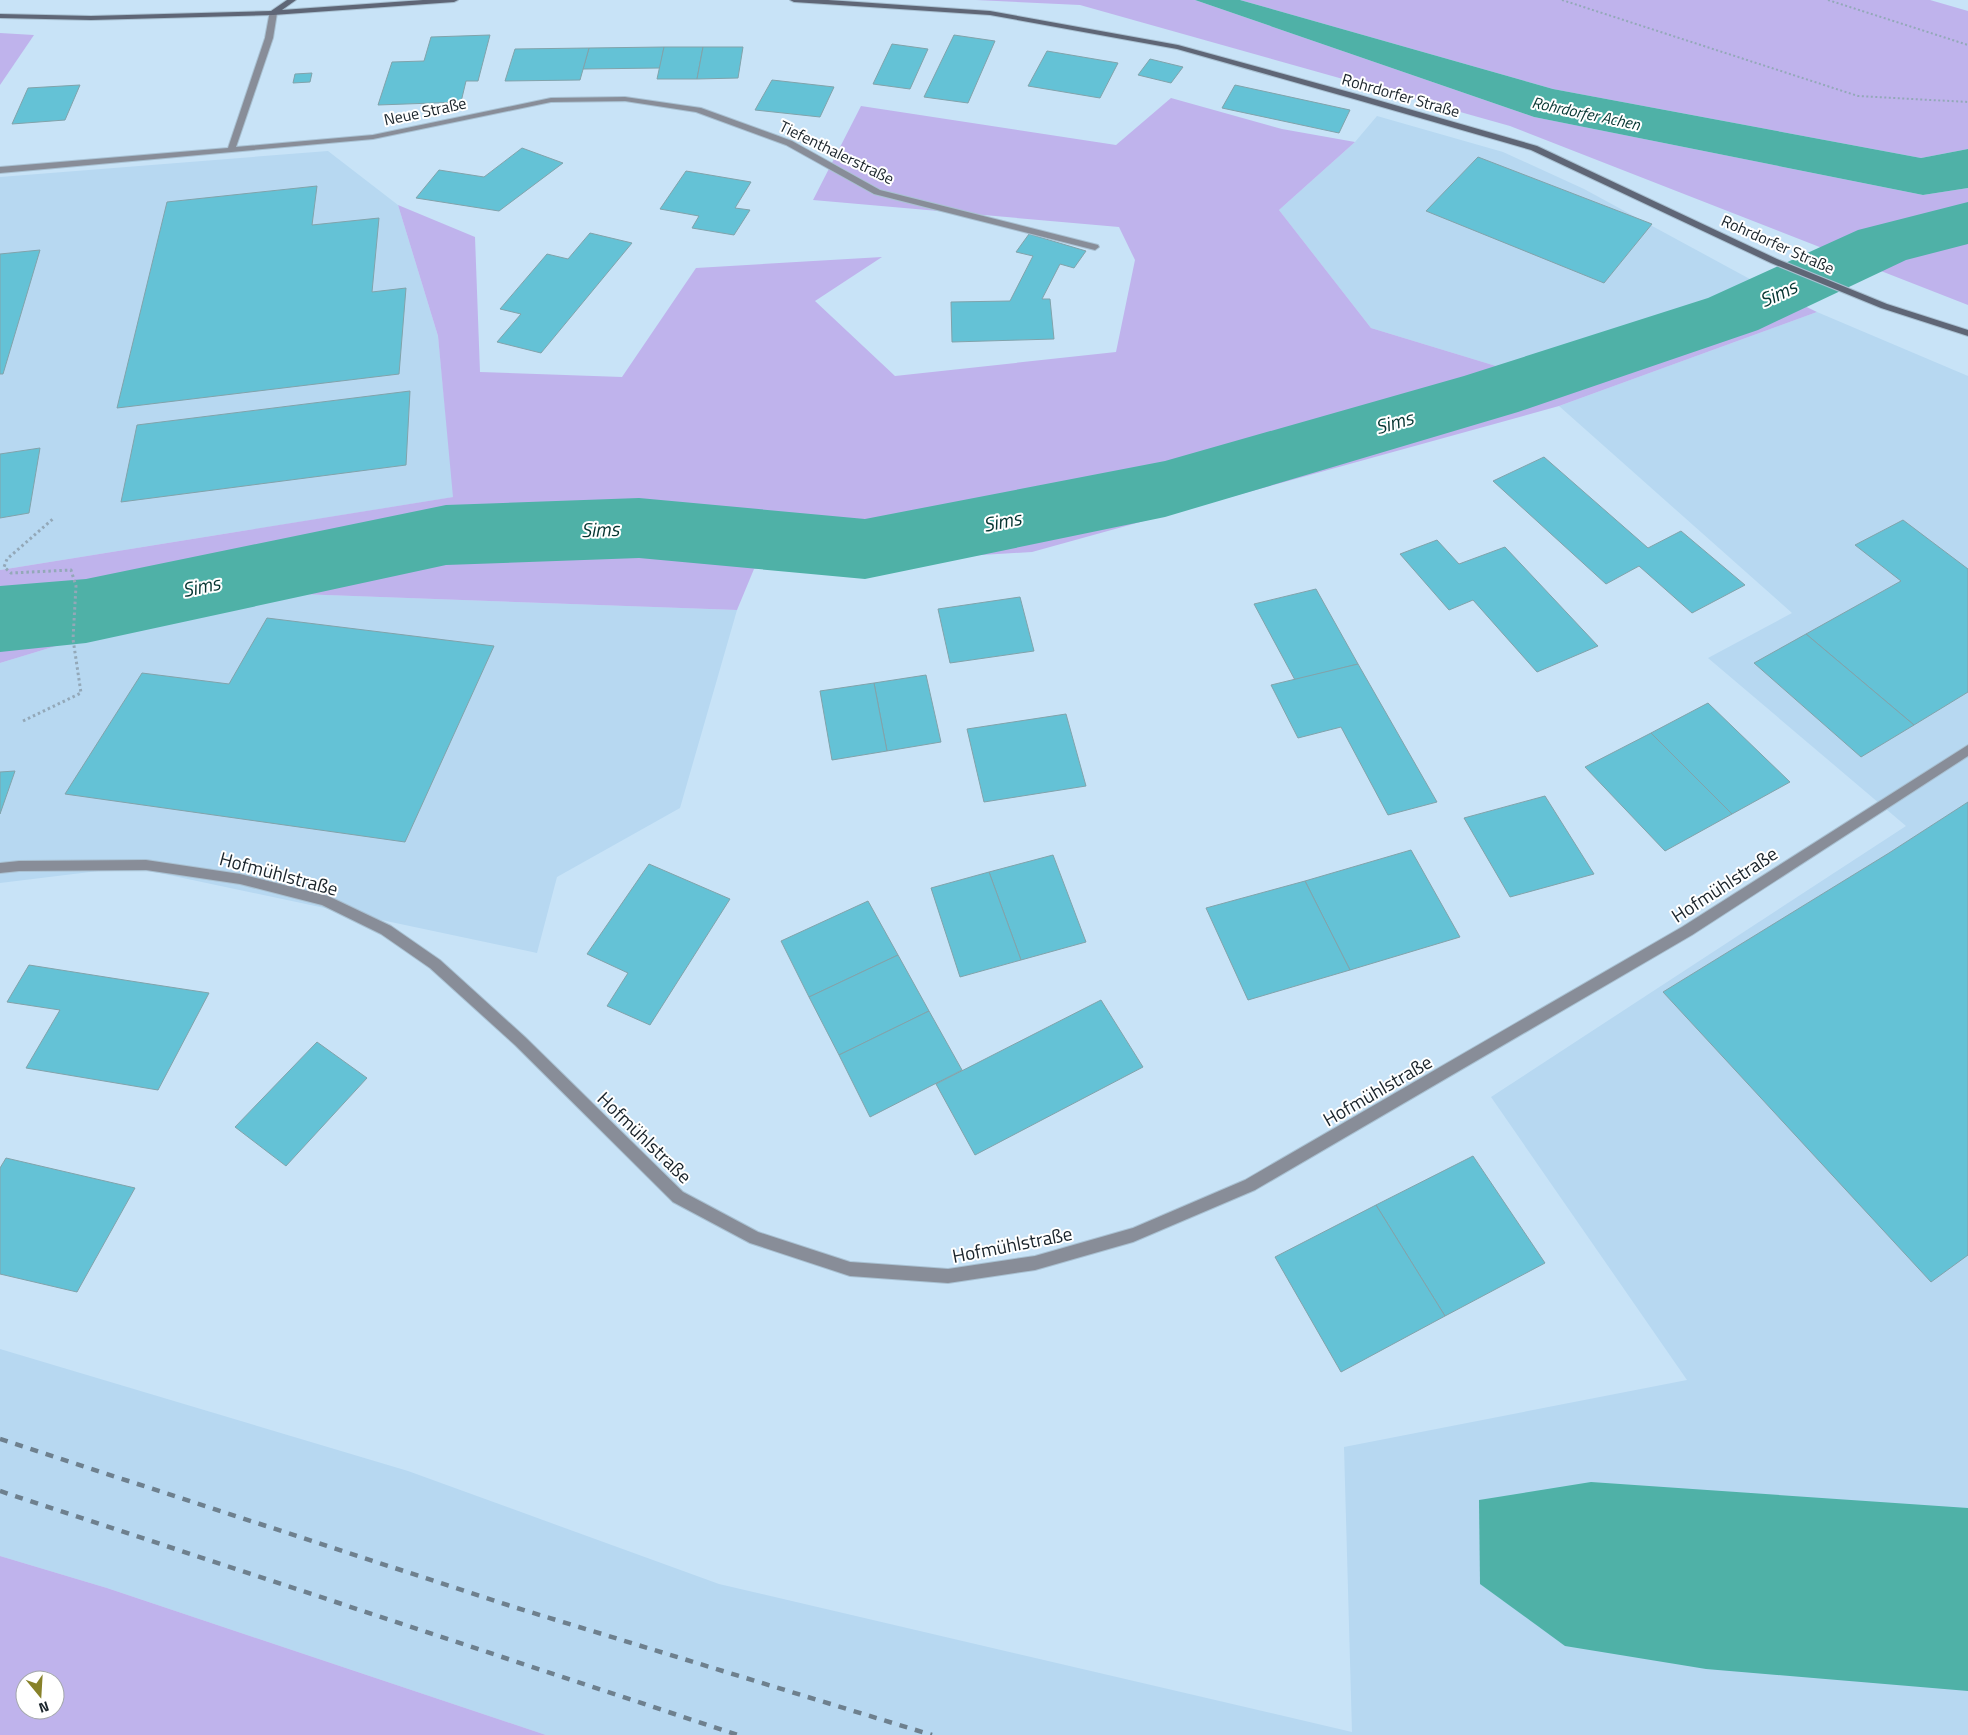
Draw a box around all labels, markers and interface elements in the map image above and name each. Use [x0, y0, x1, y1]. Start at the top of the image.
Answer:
street label: Rohrdorfer Straße [1339, 67, 1463, 123]
water label: Rohrdorfer Achen [1530, 90, 1643, 136]
street label: Neue Straße [381, 91, 469, 131]
street label: Tiefenthalerstraße [775, 114, 899, 190]
street label: Rohrdorfer Straße [1717, 208, 1839, 280]
water label: Sims [1754, 270, 1803, 315]
water label: Sims [1371, 401, 1418, 442]
water label: Sims [980, 502, 1025, 540]
water label: Sims [580, 513, 621, 545]
water label: Sims [179, 567, 224, 605]
street label: Hofmühlstraße [1665, 839, 1783, 929]
street label: Hofmühlstraße [216, 843, 342, 903]
street label: Hofmühlstraße [1317, 1047, 1437, 1133]
street label: Hofmühlstraße [591, 1084, 699, 1190]
street label: Hofmühlstraße [949, 1218, 1075, 1270]
north arrow [15, 1670, 65, 1720]
text: N [36, 1696, 52, 1719]

